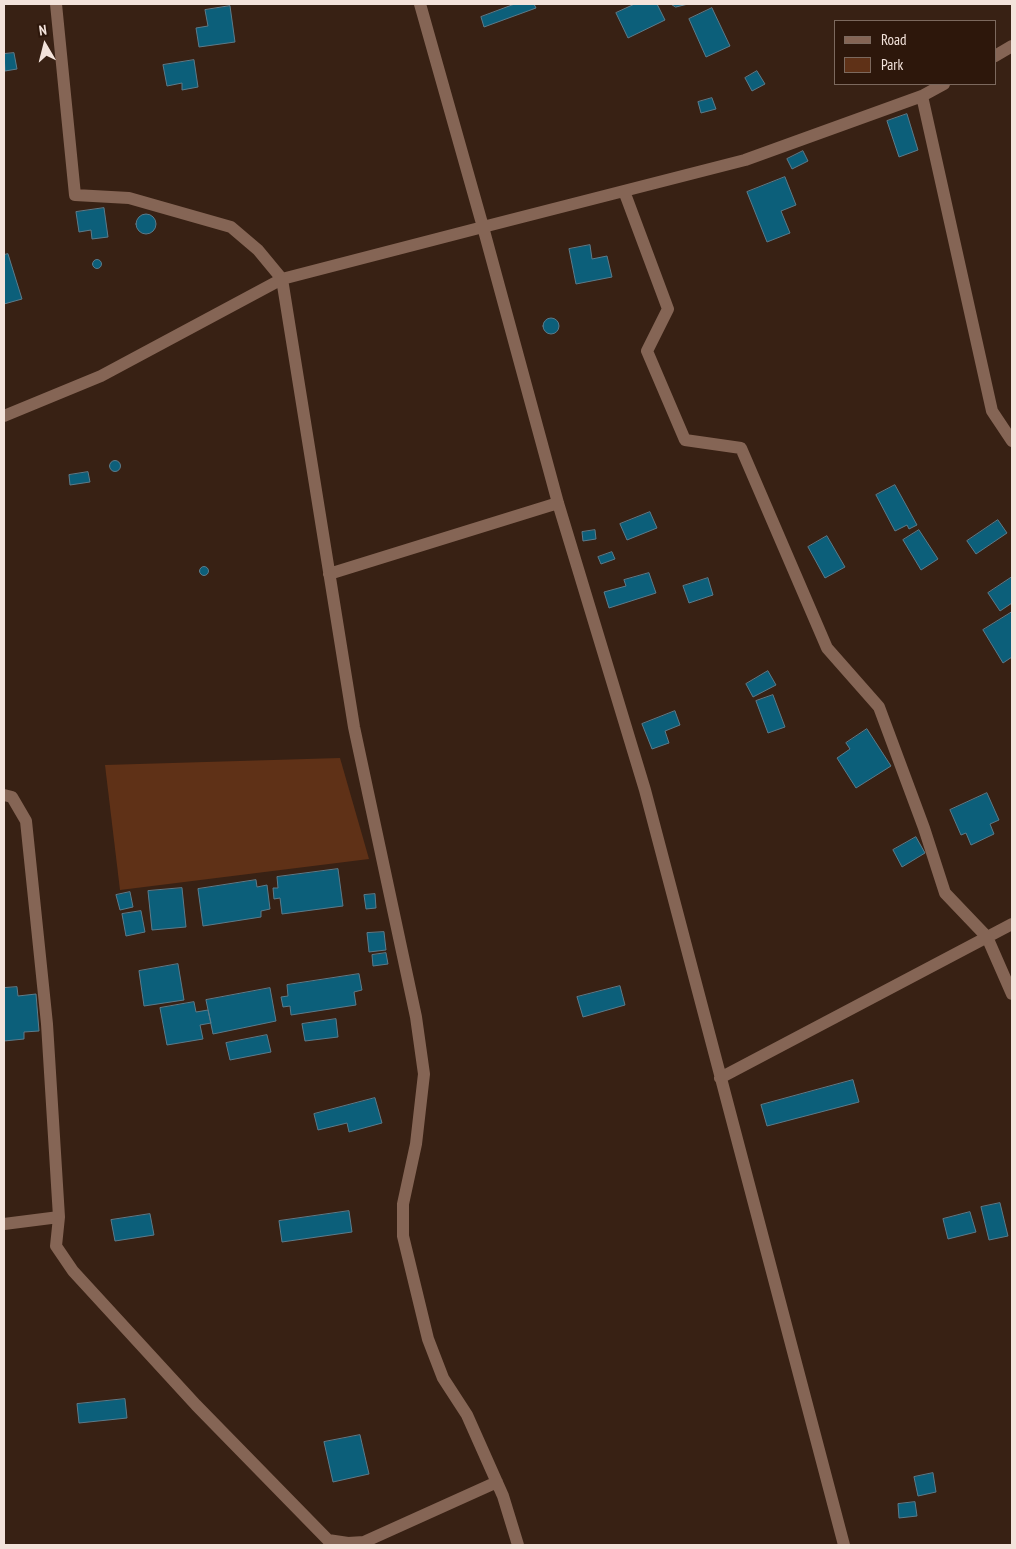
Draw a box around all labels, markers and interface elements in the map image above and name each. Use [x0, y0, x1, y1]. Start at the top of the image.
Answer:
north arrow [20, 20, 70, 70]
legend [834, 20, 996, 85]
text: N [38, 21, 48, 40]
text: Road [881, 30, 907, 49]
text: Park [881, 55, 903, 74]

